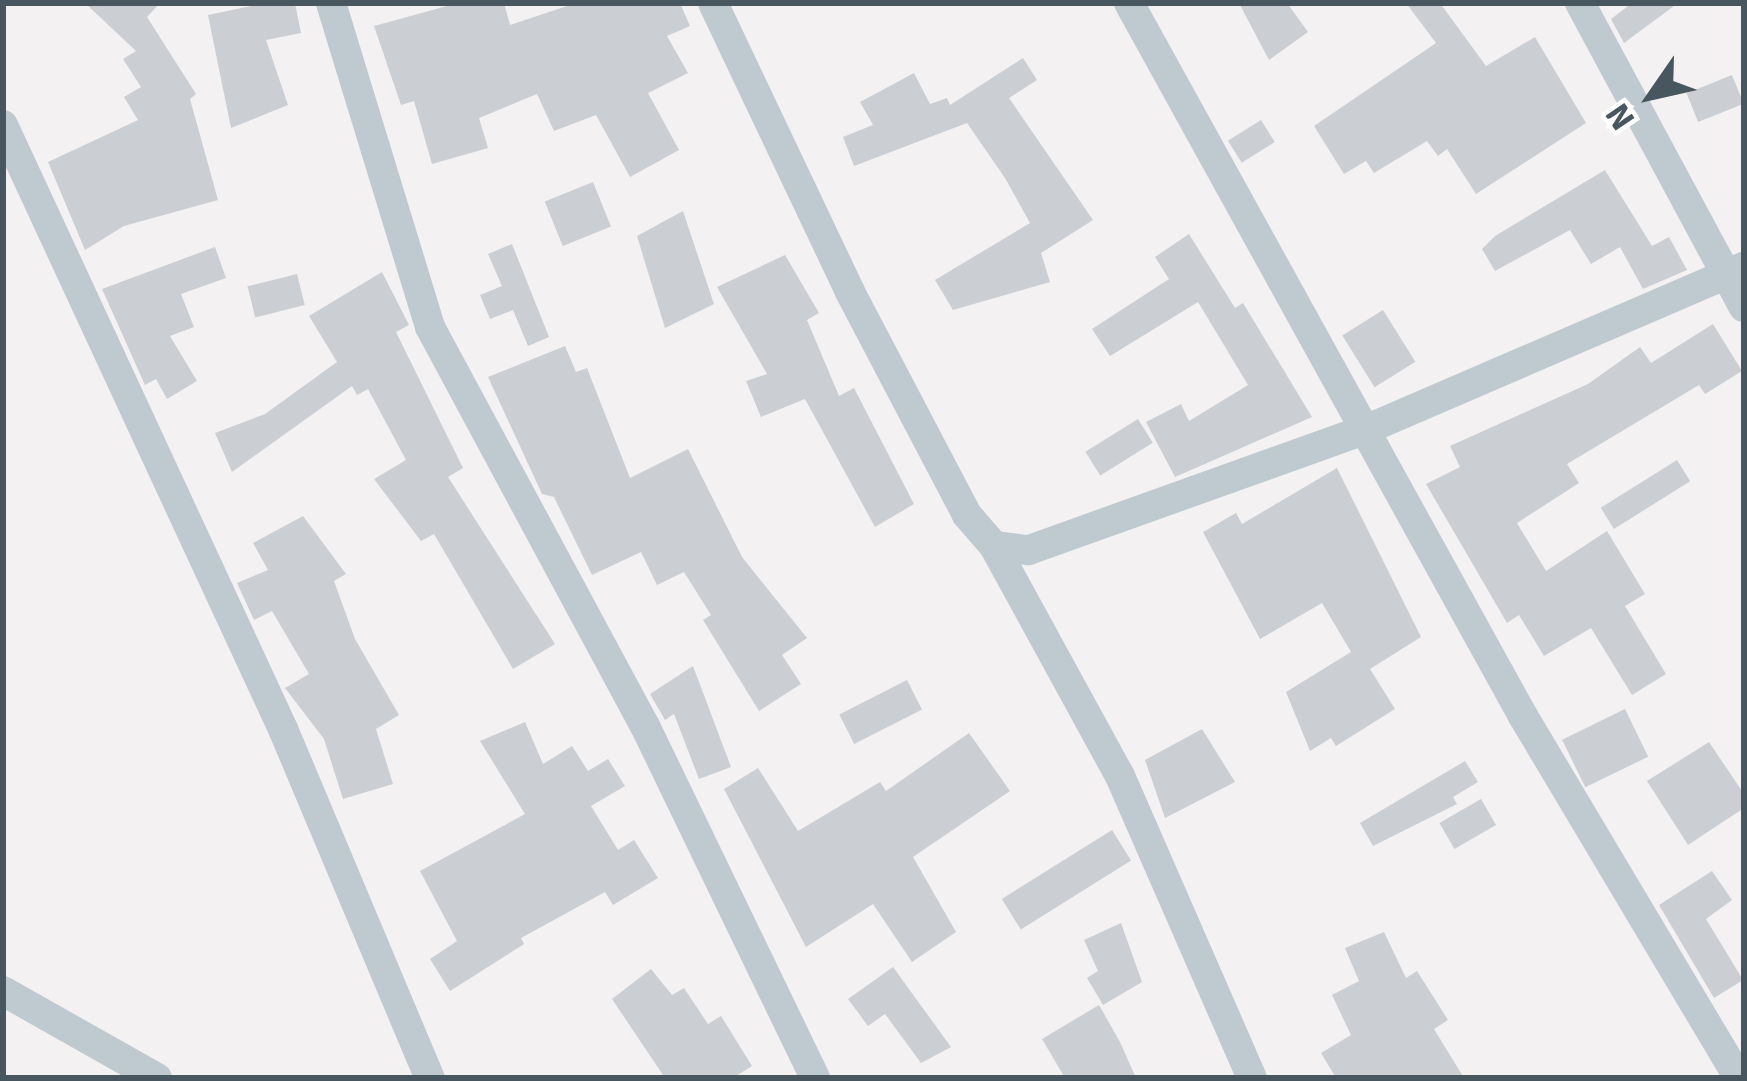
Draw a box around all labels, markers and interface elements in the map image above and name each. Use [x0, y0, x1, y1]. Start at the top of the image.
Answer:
north arrow [1591, 36, 1711, 156]
text: N [1597, 95, 1644, 137]

